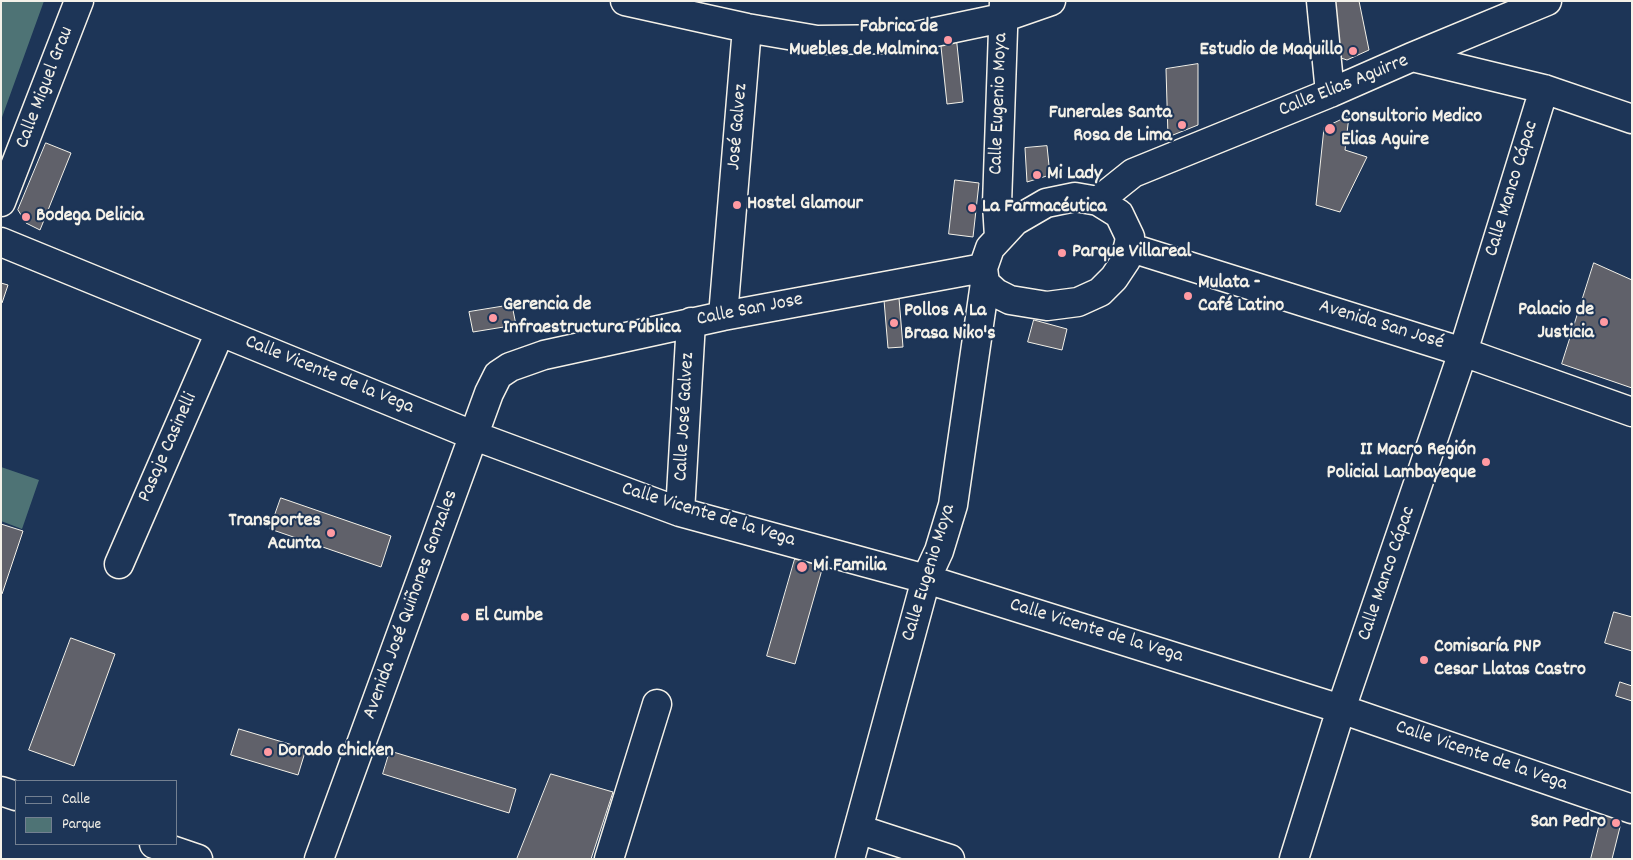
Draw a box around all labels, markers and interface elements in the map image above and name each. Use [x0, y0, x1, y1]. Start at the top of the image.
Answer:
place label: Fabrica de Muebles de Malmina [789, 16, 938, 63]
street label: Calle Miguel Grau [12, 24, 80, 152]
street label: Calle Eugenio Moya [986, 33, 1014, 175]
marker: Fabrica de Muebles de Malmina [942, 34, 954, 46]
place label: Estudio de Maquillo [1200, 39, 1343, 63]
marker: Estudio de Maquillo [1347, 45, 1359, 57]
street label: Calle Elias Aguirre [1276, 50, 1412, 124]
street label: José Galvez [723, 83, 755, 171]
place label: Funerales Santa Rosa de Lima [1049, 102, 1172, 149]
place label: Consultorio Medico Elias Aguire [1341, 106, 1482, 153]
street label: Calle Manco Cápac [1481, 118, 1545, 260]
marker: Funerales Santa Rosa de Lima [1176, 119, 1188, 131]
marker: Consultorio Medico Elias Aguire [1323, 122, 1337, 136]
place label: Mi Lady [1047, 163, 1102, 187]
marker: Mi Lady [1031, 169, 1043, 181]
place label: Hostel Glamour [747, 193, 863, 217]
place label: La Farmacéutica [982, 196, 1107, 220]
marker: Hostel Glamour [731, 199, 743, 211]
marker: La Farmacéutica [966, 202, 978, 214]
place label: Bodega Delicia [36, 205, 144, 229]
marker: Bodega Delicia [20, 211, 32, 223]
place label: Parque Villareal [1072, 241, 1191, 265]
marker: Parque Villareal [1056, 247, 1068, 259]
place label: Mulata - Café Latino [1198, 272, 1284, 319]
street label: Calle San Jose [695, 289, 805, 333]
marker: Mulata - Café Latino [1182, 290, 1194, 302]
place label: Gerencia de Infraestructura Pública [503, 294, 681, 341]
street label: Avenida San José [1316, 296, 1446, 356]
place label: Palacio de Justicia [1518, 299, 1594, 346]
place label: Pollos A La Brasa Niko's [904, 300, 996, 347]
marker: Gerencia de Infraestructura Pública [487, 312, 499, 324]
marker: Palacio de Justicia [1598, 316, 1610, 328]
marker: Pollos A La Brasa Niko's [888, 317, 900, 329]
street label: Calle Vicente de la Vega [241, 331, 417, 421]
street label: Calle José Galvez [671, 352, 701, 482]
street label: Pasaje Casinelli [134, 389, 204, 507]
place label: II Macro Región Policial Lambayeque [1327, 439, 1476, 486]
marker: II Macro Región Policial Lambayeque [1480, 456, 1492, 468]
street label: Calle Vicente de la Vega [618, 478, 798, 554]
street label: Avenida José Quiñones Gonzales [359, 487, 465, 723]
street label: Calle Eugenio Moya [898, 502, 962, 644]
street label: Calle Manco Cápac [1354, 504, 1422, 644]
place label: Transportes Acunta [228, 510, 321, 557]
marker: Transportes Acunta [325, 527, 337, 539]
place label: Mi Familia [813, 555, 886, 579]
marker: Mi Familia [795, 560, 809, 574]
street label: Calle Vicente de la Vega [1006, 594, 1186, 670]
place label: El Cumbe [475, 605, 543, 629]
marker: El Cumbe [459, 611, 471, 623]
place label: Comisaría PNP Cesar Llatas Castro [1434, 636, 1586, 683]
marker: Comisaría PNP Cesar Llatas Castro [1418, 654, 1430, 666]
street label: Calle Vicente de la Vega [1392, 716, 1570, 798]
place label: Dorado Chicken [278, 740, 394, 764]
marker: Dorado Chicken [262, 746, 274, 758]
legend [15, 780, 178, 845]
text: Calle [62, 789, 90, 811]
place label: San Pedro [1530, 811, 1606, 835]
text: Parque [62, 814, 101, 836]
marker: San Pedro [1610, 817, 1622, 829]

